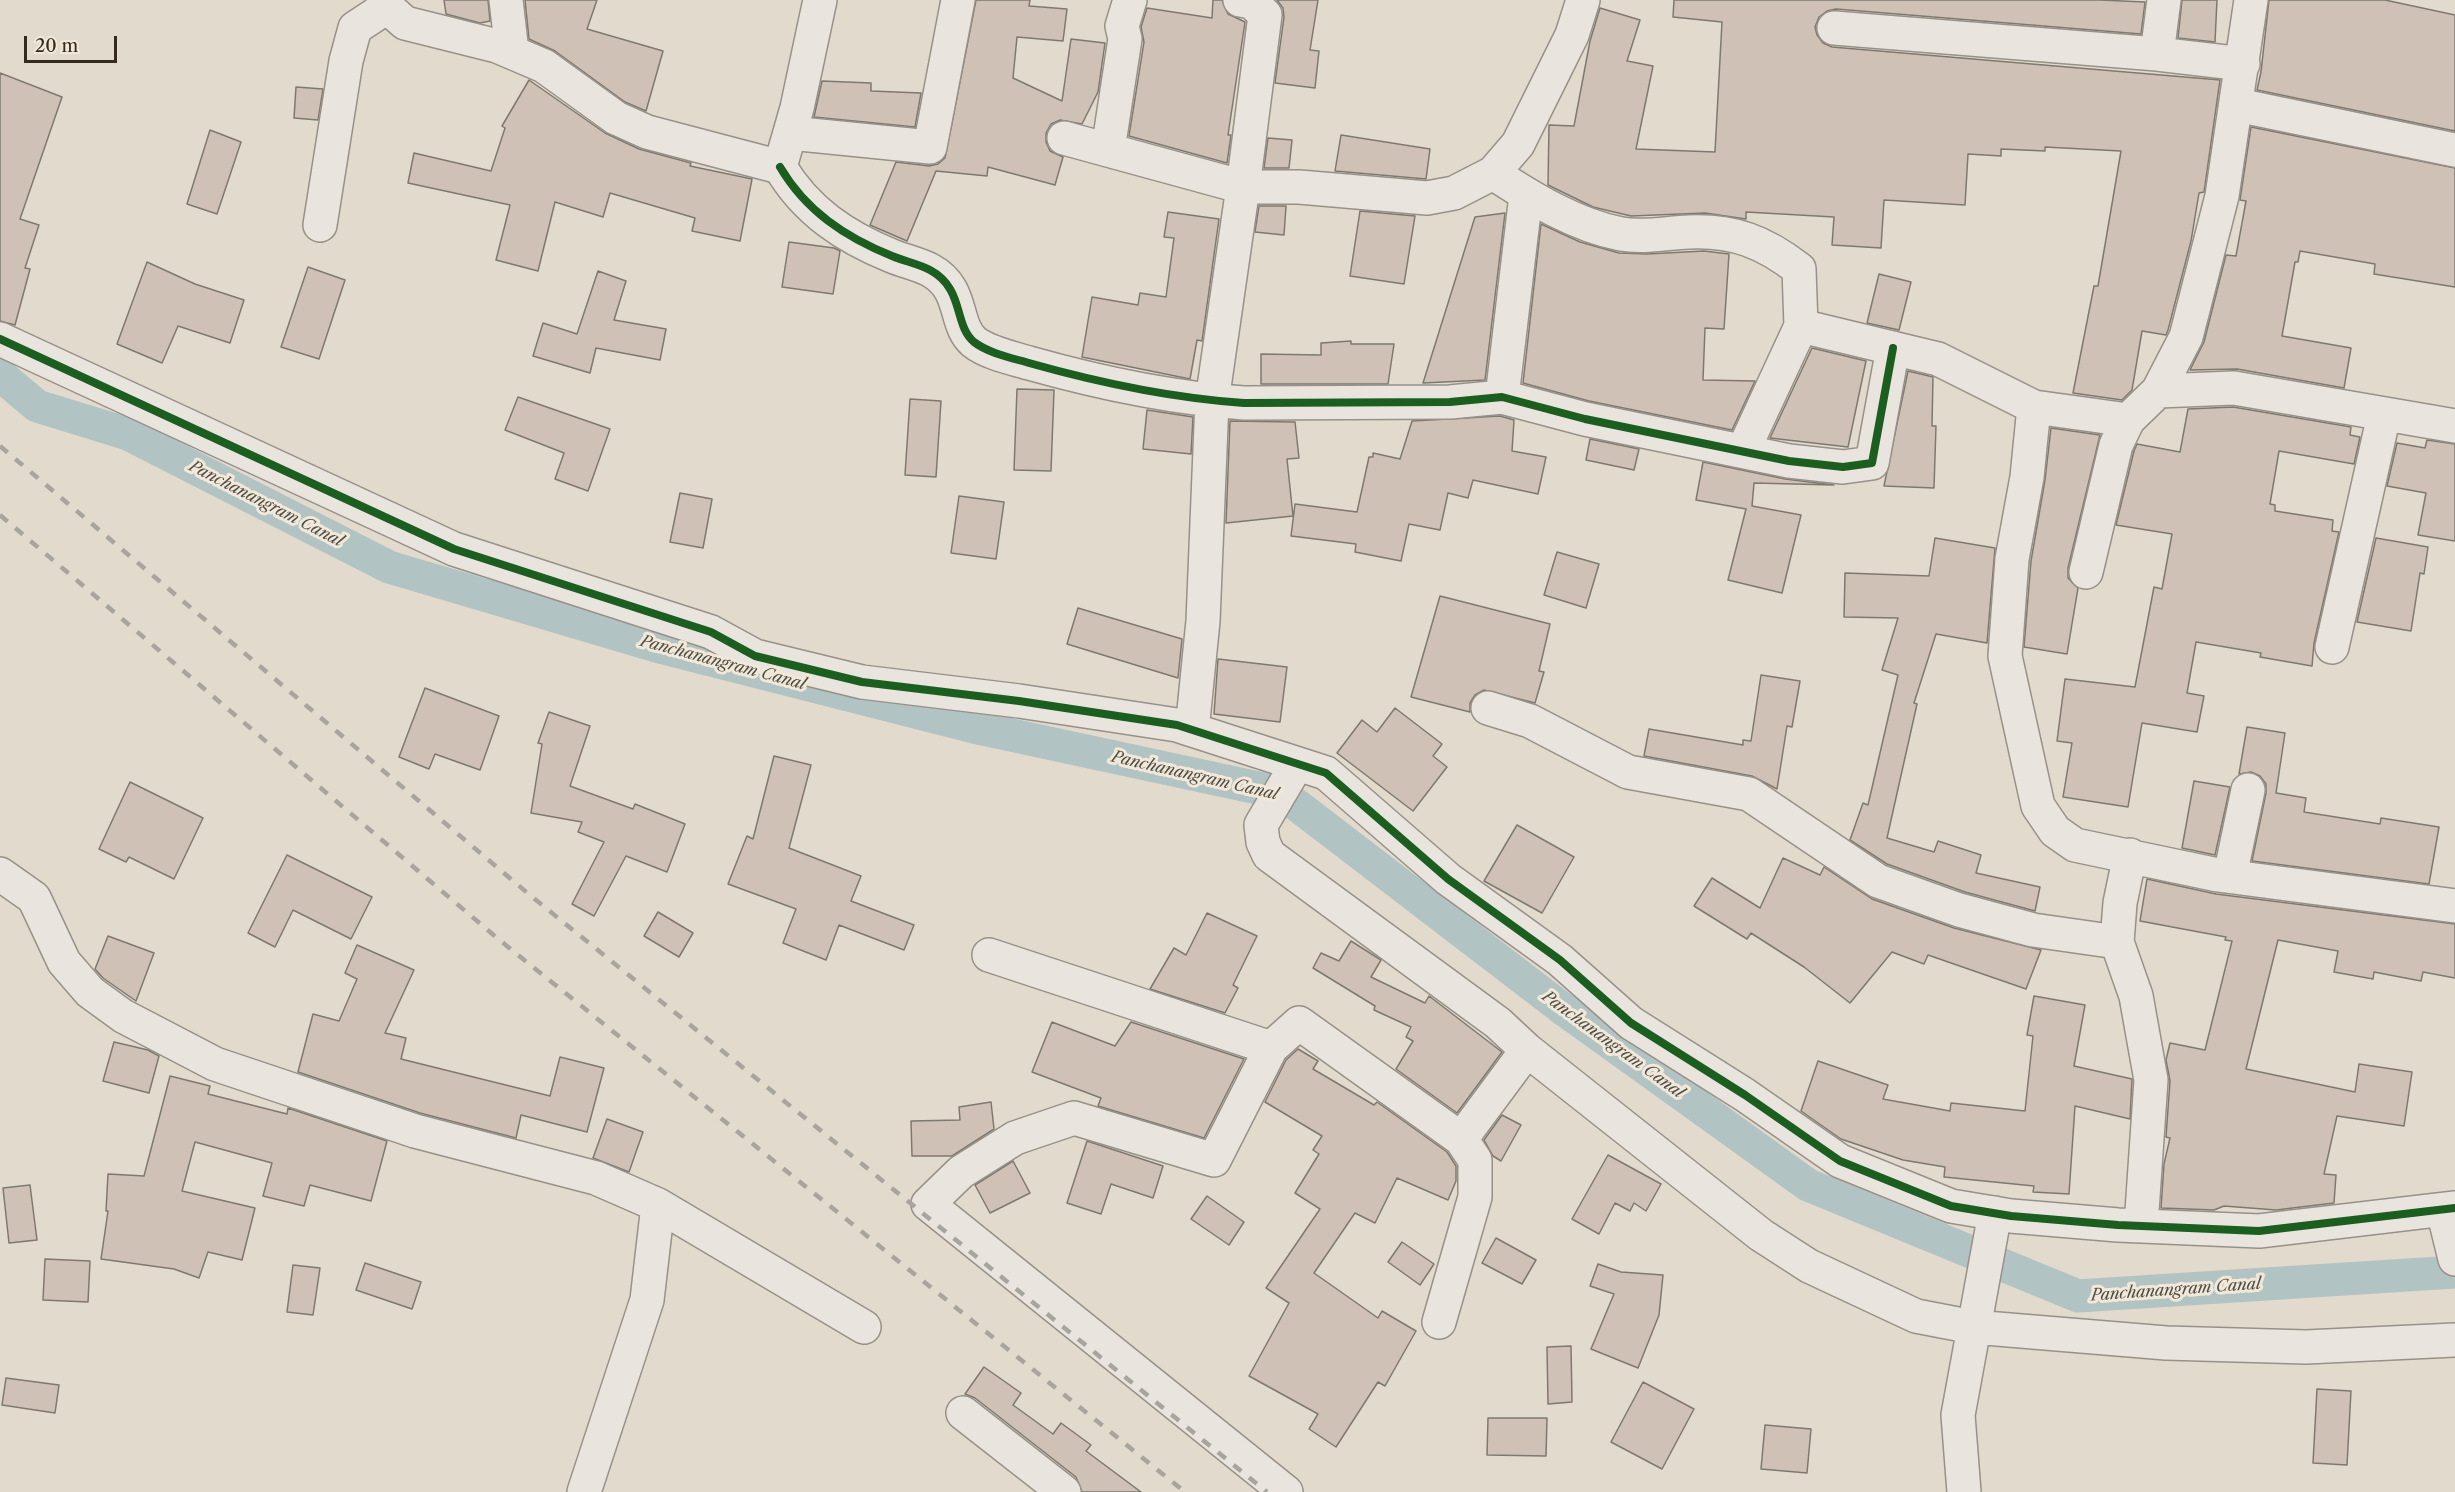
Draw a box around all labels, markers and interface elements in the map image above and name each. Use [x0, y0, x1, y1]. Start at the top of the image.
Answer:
scale bar [27, 24, 120, 62]
text: 20 m [35, 35, 78, 57]
water label: Panchanangram Canal [186, 457, 346, 551]
water label: Panchanangram Canal [638, 632, 808, 694]
water label: Panchanangram Canal [1110, 747, 1280, 805]
water label: Panchanangram Canal [1538, 987, 1688, 1103]
water label: Panchanangram Canal [2090, 1274, 2262, 1306]

